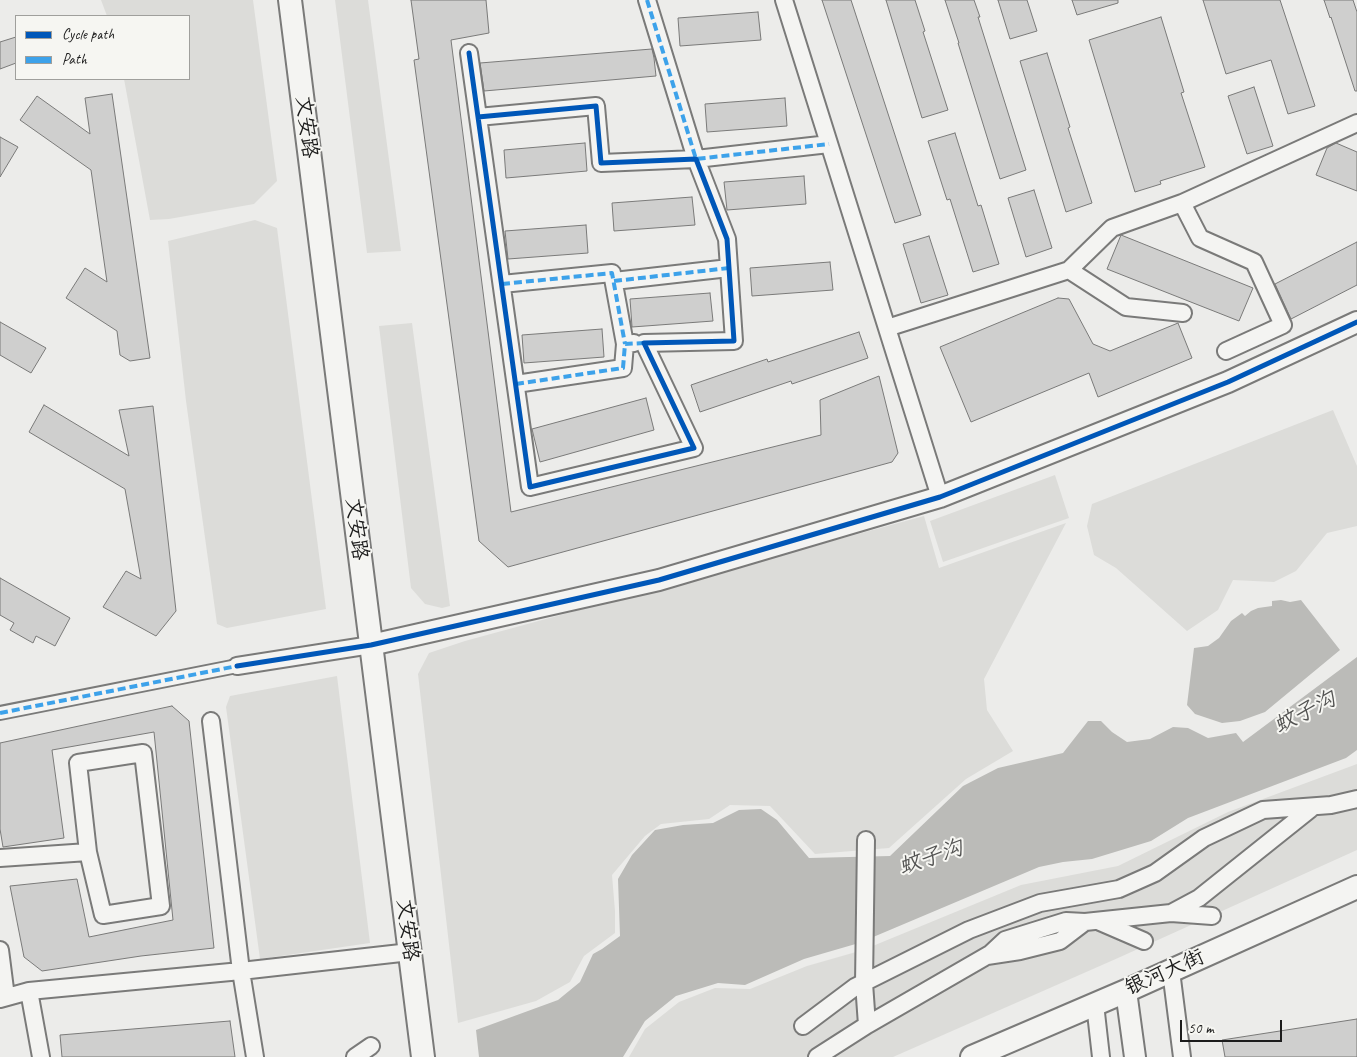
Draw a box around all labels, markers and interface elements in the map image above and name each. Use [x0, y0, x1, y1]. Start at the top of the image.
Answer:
legend [15, 15, 190, 80]
text: Cycle path [62, 25, 114, 44]
text: Path [62, 50, 87, 69]
street label: 文安路 [290, 94, 322, 160]
street label: 文安路 [340, 496, 372, 562]
water label: 蚊子沟 [1270, 686, 1340, 740]
water label: 蚊子沟 [896, 835, 966, 881]
street label: 文安路 [391, 897, 423, 963]
street label: 银河大街 [1122, 944, 1208, 1002]
scale bar [1182, 1010, 1284, 1042]
text: 50 m [1188, 1019, 1214, 1038]

